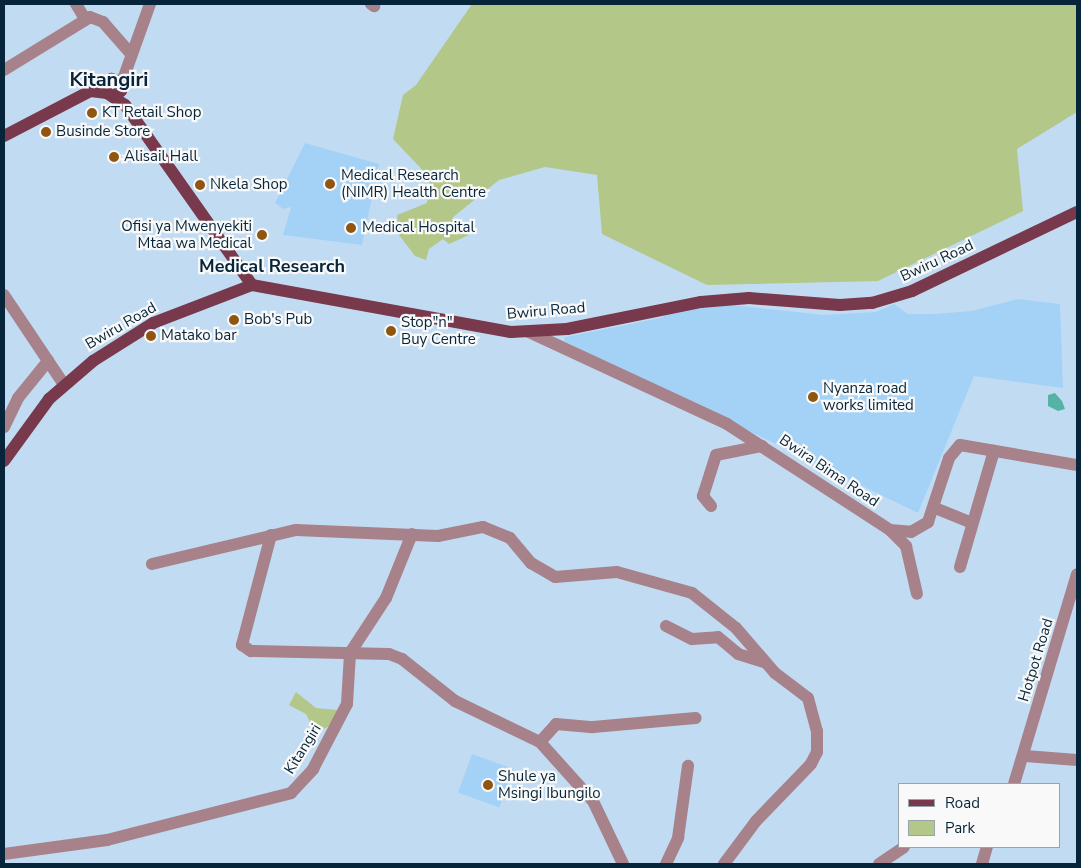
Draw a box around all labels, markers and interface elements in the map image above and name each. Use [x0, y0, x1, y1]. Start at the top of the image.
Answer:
district label: Kitangiri [70, 67, 148, 91]
place label: KT Retail Shop [102, 104, 201, 122]
marker: KT Retail Shop [86, 107, 98, 119]
place label: Businde Store [56, 123, 150, 141]
marker: Businde Store [40, 126, 52, 138]
place label: Alisail Hall [124, 148, 198, 166]
marker: Alisail Hall [108, 151, 120, 163]
place label: Medical Research (NIMR) Health Centre [341, 166, 486, 201]
place label: Nkela Shop [210, 176, 287, 194]
marker: Medical Research (NIMR) Health Centre [323, 177, 337, 191]
marker: Nkela Shop [194, 179, 206, 191]
place label: Ofisi ya Mwenyekiti Mtaa wa Medical [121, 217, 252, 252]
place label: Medical Hospital [362, 219, 475, 237]
marker: Medical Hospital [344, 221, 358, 235]
marker: Ofisi ya Mwenyekiti Mtaa wa Medical [256, 229, 268, 241]
street label: Bwiru Road [897, 236, 977, 286]
district label: Medical Research [199, 255, 345, 277]
street label: Bwiru Road [82, 299, 160, 353]
street label: Bwiru Road [506, 299, 586, 323]
place label: Bob's Pub [244, 311, 312, 329]
place label: Stop"n" Buy Centre [401, 313, 476, 348]
marker: Bob's Pub [228, 314, 240, 326]
marker: Stop"n" Buy Centre [385, 325, 397, 337]
place label: Matako bar [161, 327, 237, 345]
marker: Matako bar [145, 330, 157, 342]
place label: Nyanza road works limited [823, 379, 914, 414]
marker: Nyanza road works limited [807, 391, 819, 403]
street label: Bwira Bima Road [776, 431, 882, 511]
street label: Hotpot Road [1015, 616, 1057, 704]
street label: Kitangiri [281, 721, 325, 777]
place label: Shule ya Msingi Ibungilo [498, 767, 601, 802]
marker: Shule ya Msingi Ibungilo [482, 779, 494, 791]
legend [898, 783, 1061, 848]
text: Road [945, 793, 980, 813]
text: Park [945, 818, 975, 838]

